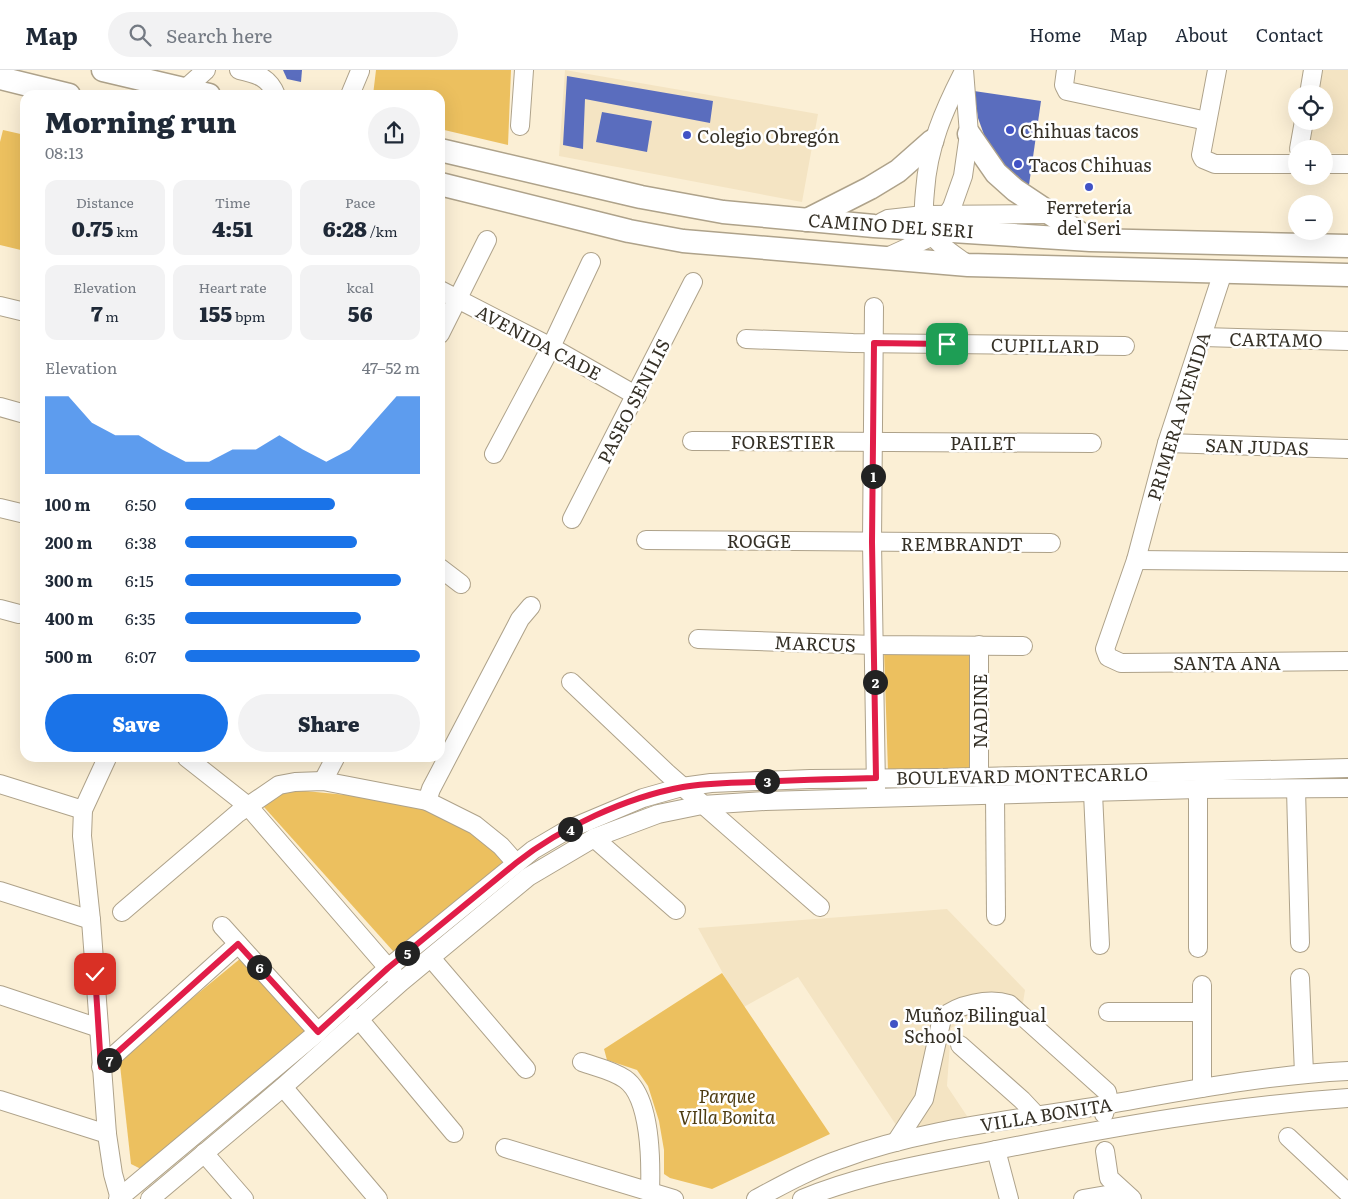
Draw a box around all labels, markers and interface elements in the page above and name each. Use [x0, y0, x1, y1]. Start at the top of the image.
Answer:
search box [108, 12, 458, 57]
text: Map [25, 17, 78, 52]
icon: search [126, 21, 154, 49]
text: Search here [166, 21, 272, 49]
text: Home [1029, 21, 1081, 48]
text: Map [1109, 21, 1147, 48]
text: About [1175, 21, 1228, 48]
text: Contact [1256, 21, 1323, 48]
map controls [1288, 85, 1333, 240]
button: locate [1288, 85, 1333, 130]
text: Morning run [45, 100, 236, 142]
button: share [368, 107, 420, 159]
place label: Chihuas tacos [1020, 117, 1138, 144]
place label: Colegio Obregón [697, 122, 839, 149]
marker: Chihuas tacos [1004, 124, 1016, 136]
marker: Colegio Obregón [681, 129, 693, 141]
text: 08:13 [45, 140, 84, 164]
button: + [1288, 140, 1333, 185]
place label: Tacos Chihuas [1028, 151, 1151, 178]
marker: Tacos Chihuas [1012, 158, 1024, 170]
marker: Ferretería del Seri [1083, 181, 1095, 193]
text: Distance [76, 192, 134, 212]
text: Time [215, 192, 250, 212]
text: Pace [345, 192, 375, 212]
place label: Ferretería del Seri [1046, 193, 1132, 241]
button: − [1288, 195, 1333, 240]
street label: CAMINO DEL SERI [807, 206, 975, 244]
text: 0.75 [71, 212, 113, 243]
text: 4:51 [212, 212, 253, 243]
text: 6:28 [323, 212, 367, 243]
text: km [113, 221, 138, 241]
text: /km [367, 221, 398, 241]
text: Elevation [73, 277, 136, 297]
text: Heart rate [199, 277, 266, 297]
text: kcal [346, 277, 374, 297]
text: 7 [91, 297, 103, 328]
text: 155 [200, 297, 232, 328]
text: 56 [348, 297, 373, 328]
street label: AVENIDA CADE [471, 297, 607, 387]
text: m [103, 306, 119, 326]
text: bpm [232, 306, 265, 326]
pin [926, 323, 968, 365]
street label: CARTAMO [1229, 325, 1323, 353]
street label: PRIMERA AVENIDA [1139, 328, 1217, 504]
icon: arrive [933, 330, 961, 358]
street label: CUPILLARD [991, 331, 1099, 359]
street label: PASEO SENILIS [590, 334, 676, 468]
text: Elevation [45, 355, 117, 379]
text: 47–52 m [362, 355, 420, 379]
street label: FORESTIER [731, 428, 835, 455]
street label: PAILET [950, 429, 1016, 456]
street label: SAN JUDAS [1205, 431, 1309, 461]
pin: 1 [860, 464, 886, 488]
text: 1 [871, 466, 876, 486]
text: 100 m [45, 492, 91, 516]
text: 6:50 [125, 492, 156, 516]
street label: ROGGE [727, 527, 791, 554]
text: 200 m [45, 530, 92, 554]
text: 6:38 [125, 530, 156, 554]
street label: REMBRANDT [901, 530, 1023, 557]
text: 300 m [45, 568, 93, 592]
text: 6:15 [125, 568, 154, 592]
text: 400 m [45, 606, 94, 630]
text: 6:35 [125, 606, 155, 630]
street label: MARCUS [774, 628, 856, 658]
text: 500 m [45, 644, 93, 668]
text: 6:07 [125, 644, 156, 668]
street label: SANTA ANA [1173, 649, 1281, 676]
pin: 2 [862, 670, 888, 694]
text: 2 [872, 672, 879, 692]
street label: NADINE [966, 674, 993, 749]
button: Save [45, 694, 228, 752]
button: Share [238, 694, 420, 752]
street label: BOULEVARD MONTECARLO [896, 759, 1148, 791]
pin: 3 [754, 768, 780, 794]
text: 3 [764, 771, 771, 791]
pin: 4 [558, 816, 582, 842]
text: 4 [566, 819, 575, 839]
pin: 5 [394, 940, 420, 966]
text: 5 [404, 943, 411, 963]
pin [74, 953, 116, 995]
pin: 6 [246, 954, 272, 980]
text: 6 [255, 957, 264, 977]
icon: check [81, 960, 109, 988]
place label: Muñoz Bilingual School [904, 1001, 1046, 1049]
marker: Muñoz Bilingual School [888, 1018, 900, 1030]
pin: 7 [96, 1048, 122, 1072]
text: 7 [106, 1050, 113, 1070]
park label: Parque VIlla Bonita [679, 1082, 776, 1130]
street label: VILLA BONITA [978, 1090, 1114, 1138]

